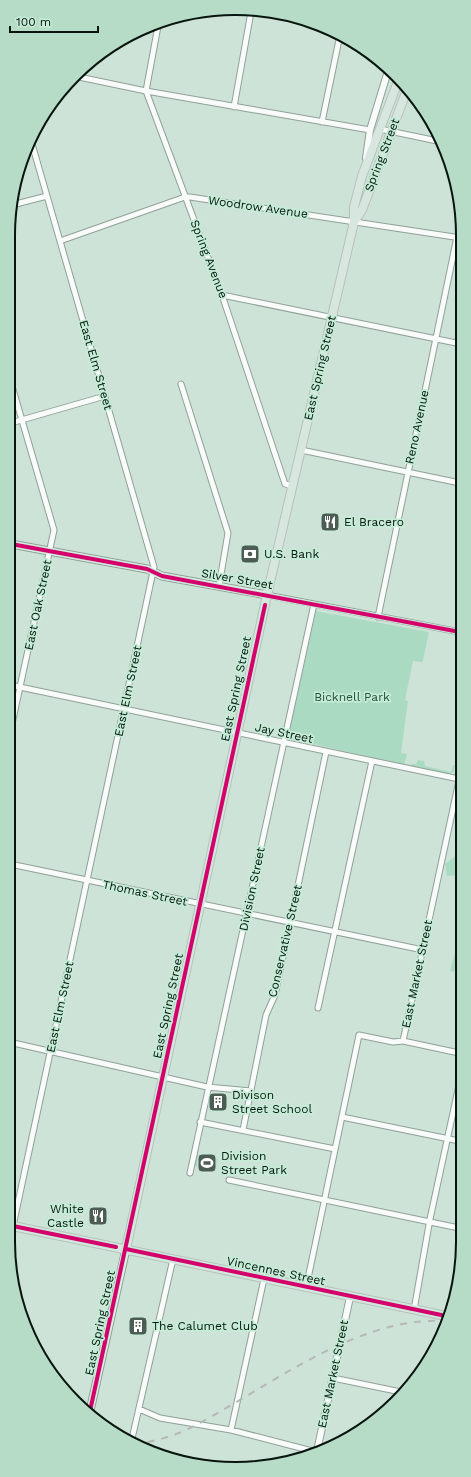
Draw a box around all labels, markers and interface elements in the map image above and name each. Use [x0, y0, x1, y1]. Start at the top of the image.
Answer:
scale bar [10, 8, 98, 34]
text: 100 m [16, 15, 51, 29]
street label: Spring Street [362, 116, 402, 194]
street label: Woodrow Avenue [207, 193, 309, 221]
street label: Spring Avenue [188, 218, 230, 300]
street label: East Spring Street [301, 314, 339, 422]
street label: East Elm Street [76, 318, 116, 412]
street label: Reno Avenue [402, 389, 432, 465]
restaurant icon: El Bracero [319, 511, 341, 533]
place label: El Bracero [344, 515, 404, 529]
bank icon: U.S. Bank [239, 543, 261, 565]
place label: U.S. Bank [264, 547, 319, 561]
street label: East Oak Street [22, 558, 54, 652]
street label: Silver Street [200, 566, 274, 592]
street label: East Spring Street [218, 635, 254, 743]
street label: East Elm Street [111, 644, 145, 738]
park label: Bicknell Park [314, 690, 390, 704]
street label: Jay Street [254, 720, 314, 746]
street label: Division Street [236, 846, 268, 932]
street label: Thomas Street [101, 877, 189, 909]
street label: Conservative Street [265, 883, 305, 999]
street label: East Market Street [399, 919, 435, 1029]
street label: East Spring Street [150, 952, 186, 1060]
street label: East Elm Street [43, 960, 77, 1054]
place label: Divison Street School [232, 1088, 312, 1116]
building icon: Divison Street School [207, 1091, 229, 1113]
place label: Division Street Park [221, 1149, 287, 1177]
sports icon: Division Street Park [196, 1152, 218, 1174]
place label: White Castle [47, 1202, 84, 1230]
restaurant icon: White Castle [87, 1205, 109, 1227]
street label: Vincennes Street [225, 1254, 327, 1288]
street label: East Spring Street [82, 1269, 118, 1377]
building icon: The Calumet Club [127, 1315, 149, 1337]
place label: The Calumet Club [152, 1319, 258, 1333]
street label: East Market Street [315, 1319, 351, 1429]

